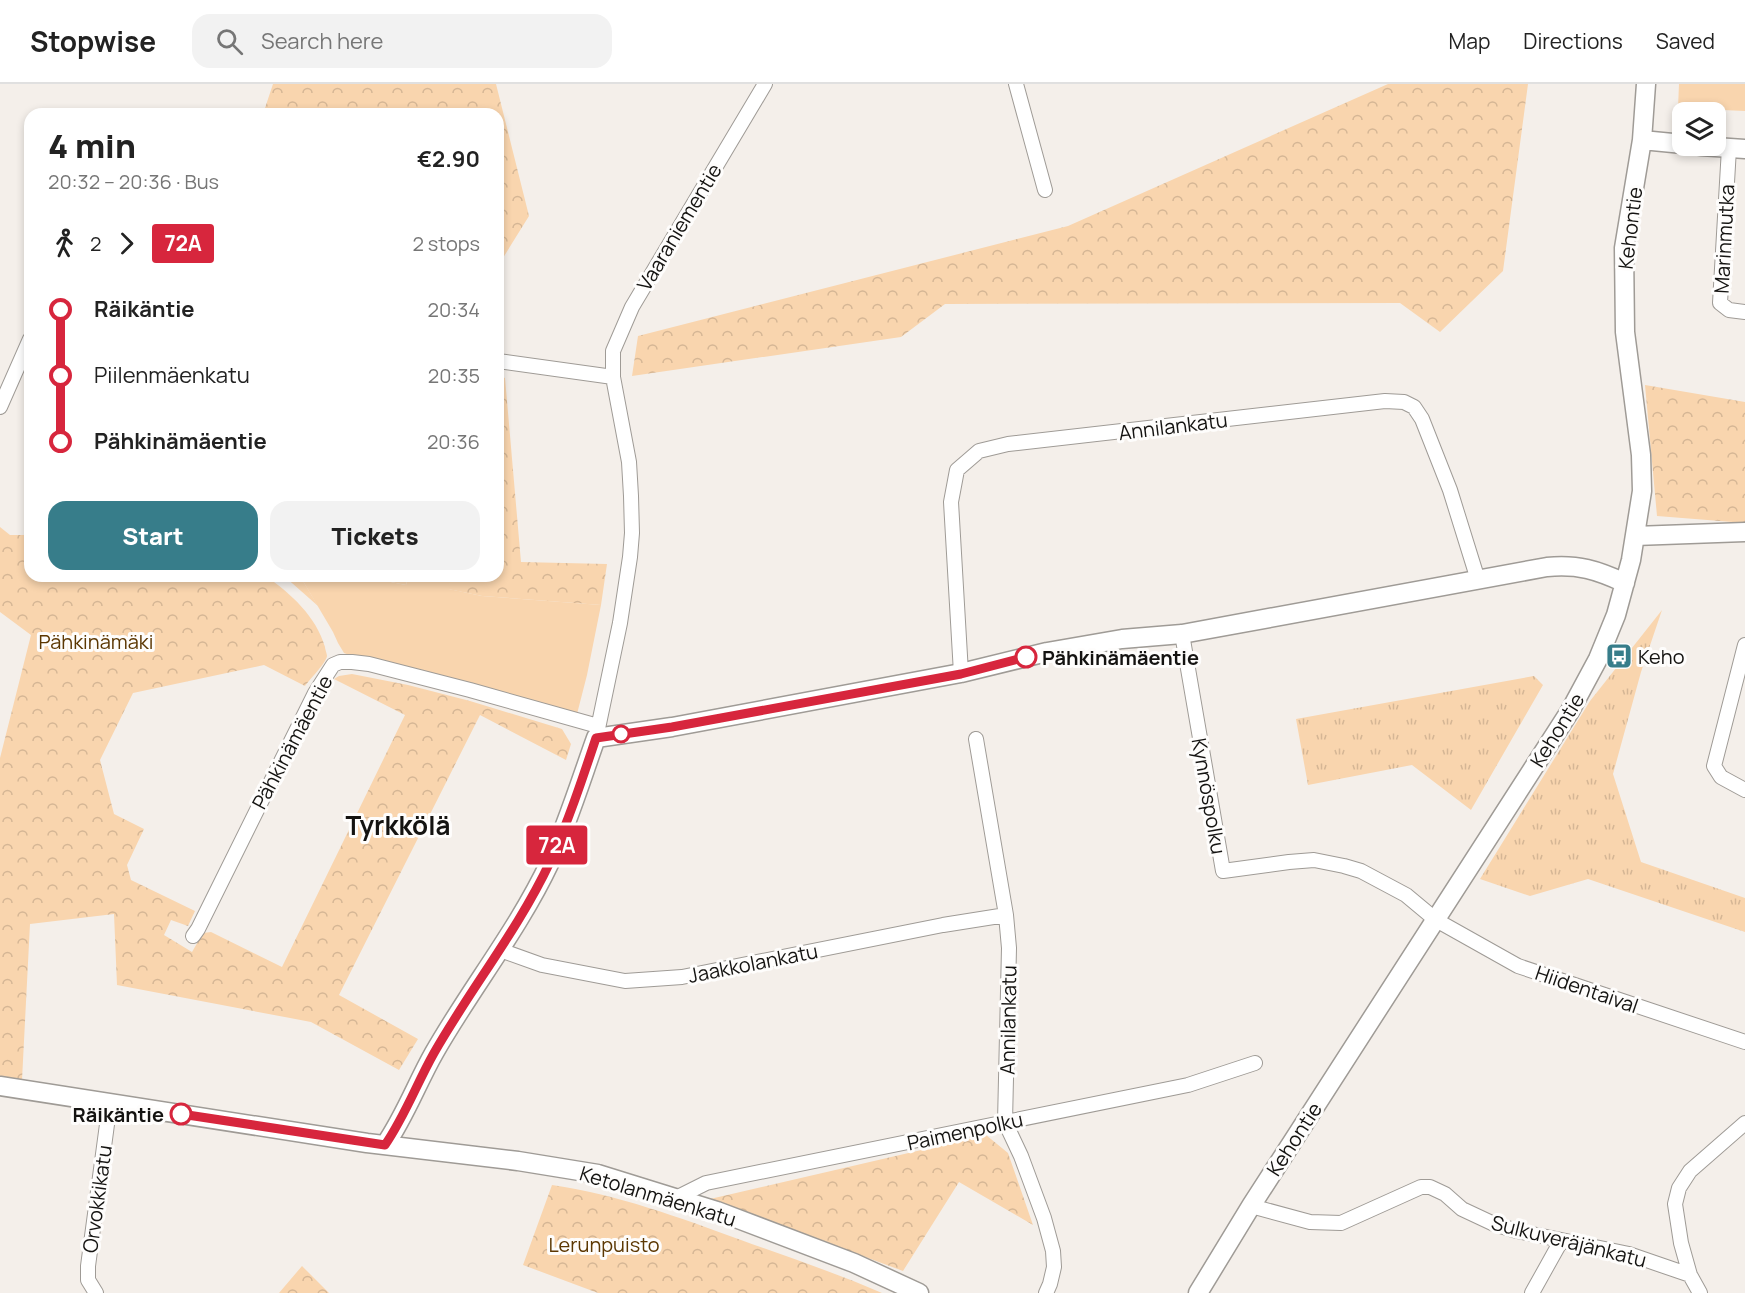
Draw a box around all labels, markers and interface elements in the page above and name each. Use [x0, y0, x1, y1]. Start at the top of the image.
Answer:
search box [192, 14, 612, 68]
text: Stopwise [30, 22, 156, 60]
icon: search [213, 25, 246, 58]
text: Search here [261, 26, 383, 56]
text: Map [1449, 27, 1490, 55]
text: Directions [1523, 27, 1623, 55]
text: Saved [1656, 27, 1715, 55]
map controls [1672, 102, 1726, 156]
button: layers [1672, 102, 1726, 156]
text: 4 min [48, 123, 136, 168]
text: €2.90 [417, 144, 480, 174]
street label: Vaaraniementie [630, 158, 728, 296]
text: 20:32 – 20:36 · Bus [48, 168, 219, 195]
street label: Marinmutka [1708, 184, 1740, 294]
street label: Kehontie [1612, 185, 1648, 271]
icon: walk [48, 227, 81, 260]
icon: forward [110, 227, 143, 260]
text: 72A [164, 229, 202, 257]
text: 2 [90, 230, 101, 257]
text: 2 stops [412, 230, 480, 257]
text: Räikäntie [94, 294, 195, 324]
text: 20:34 [428, 296, 480, 323]
text: Piilenmäenkatu [94, 360, 250, 390]
text: 20:35 [428, 362, 480, 389]
street label: Annilankatu [1117, 406, 1229, 446]
text: Pähkinämäentie [94, 426, 267, 456]
text: 20:36 [427, 428, 480, 455]
button: Start [48, 501, 258, 570]
button: Tickets [270, 501, 480, 570]
park label: Pähkinämäki [39, 628, 153, 655]
bus stop icon: Keho [1604, 641, 1634, 671]
place label: Keho [1638, 643, 1685, 670]
place label: Pähkinämäentie [1042, 644, 1199, 671]
marker: Pähkinämäentie [1015, 646, 1037, 668]
street label: Pähkinämäentie [245, 670, 339, 814]
street label: Kehontie [1524, 688, 1590, 772]
unlabelled marker [612, 725, 630, 743]
street label: Kynnöspolku [1185, 736, 1233, 856]
district label: Tyrkkölä [346, 807, 450, 843]
line badge: 72A [522, 826, 592, 864]
text: 72A [538, 831, 576, 859]
street label: Jaakkolankatu [686, 937, 820, 989]
street label: Hiidentaival [1532, 959, 1642, 1019]
street label: Annilankatu [994, 965, 1022, 1075]
street label: Kehontie [1260, 1097, 1328, 1181]
place label: Räikäntie [73, 1101, 164, 1128]
marker: Räikäntie [170, 1103, 192, 1125]
street label: Paimenpolku [905, 1106, 1025, 1156]
street label: Orvokkikatu [76, 1143, 118, 1255]
street label: Ketolanmäenkatu [577, 1159, 739, 1233]
street label: Sulkuveräjänkatu [1489, 1209, 1649, 1273]
park label: Lerunpuisto [548, 1231, 660, 1258]

